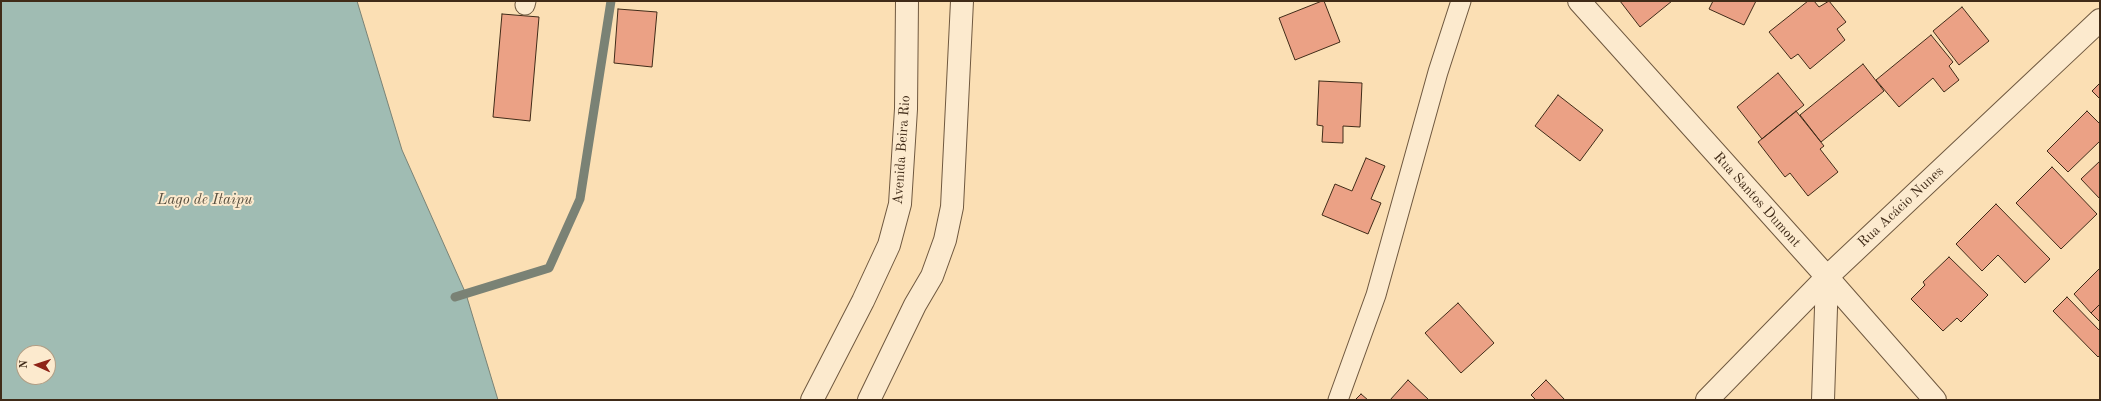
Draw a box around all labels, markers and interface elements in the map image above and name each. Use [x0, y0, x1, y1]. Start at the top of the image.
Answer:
street label: Avenida Beira Rio [890, 95, 914, 205]
street label: Rua Santos Dumont [1710, 149, 1804, 251]
street label: Rua Acácio Nunes [1855, 163, 1947, 251]
water label: Lago de Itaipu [157, 191, 253, 209]
north arrow [16, 345, 56, 385]
text: N [19, 360, 30, 369]

